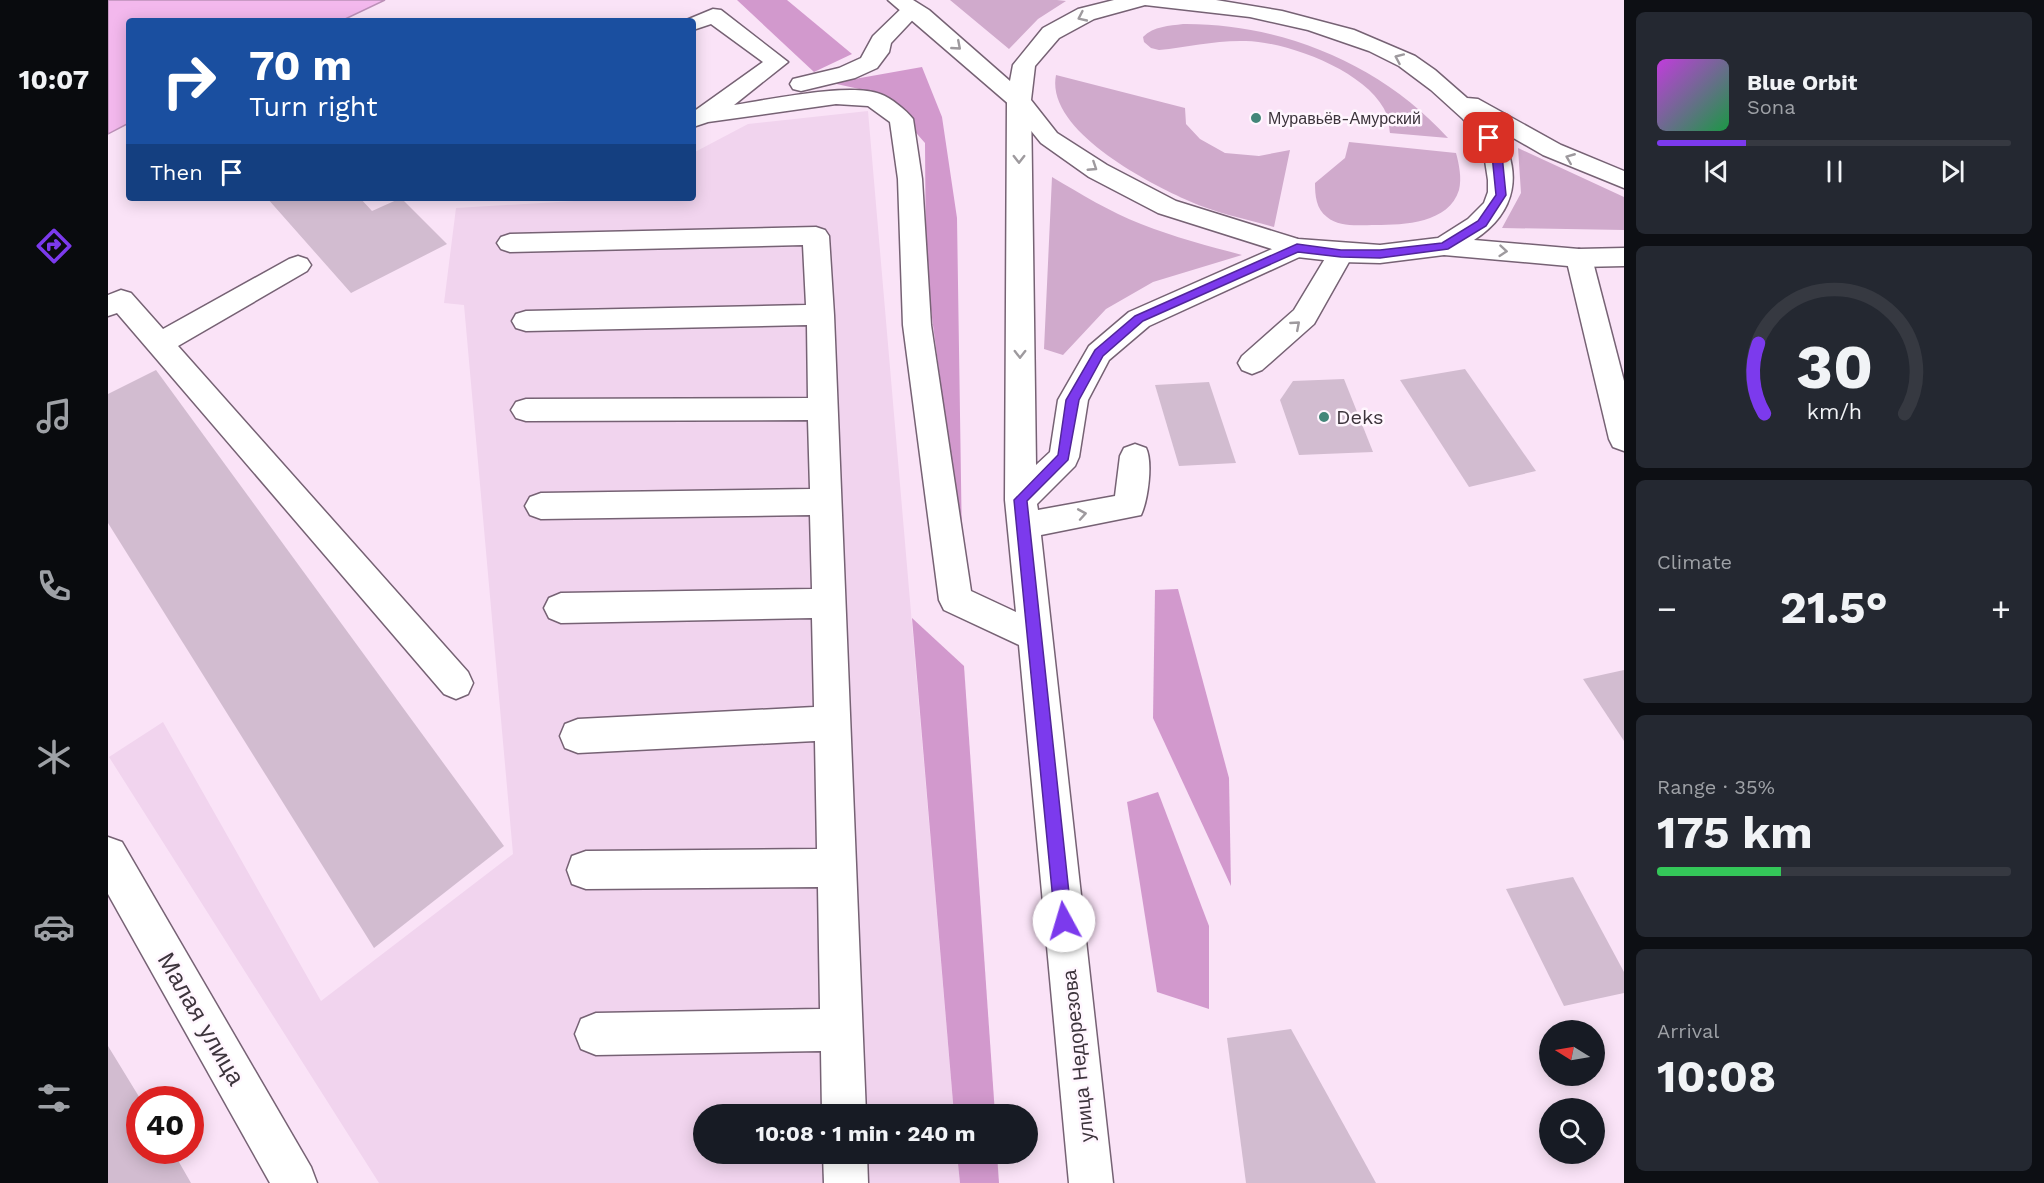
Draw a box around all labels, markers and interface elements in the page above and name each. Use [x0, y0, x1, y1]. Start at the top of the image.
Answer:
one-way arrow [1077, 10, 1088, 22]
one-way arrow [950, 39, 961, 50]
text: 70 m [249, 41, 352, 90]
icon: right [150, 42, 228, 120]
one-way arrow [1394, 53, 1405, 65]
text: 10:07 [19, 64, 89, 96]
text: Blue Orbit [1747, 70, 1857, 95]
text: Turn right [249, 91, 378, 123]
text: Sona [1747, 95, 1796, 119]
place label: Муравьёв-Амурский [1268, 109, 1421, 128]
marker: Муравьёв-Амурский [1249, 111, 1263, 125]
pin [1463, 112, 1514, 163]
icon: arrive [1472, 121, 1505, 154]
one-way arrow [1565, 153, 1576, 165]
one-way arrow [1013, 155, 1025, 164]
icon: previous [1700, 155, 1733, 188]
icon: pause [1818, 155, 1851, 188]
icon: next [1936, 155, 1969, 188]
icon: arrive [215, 156, 248, 189]
text: Then [150, 160, 203, 185]
one-way arrow [1087, 160, 1097, 172]
icon: directions [33, 225, 75, 267]
one-way arrow [1498, 244, 1507, 257]
one-way arrow [1289, 321, 1300, 332]
text: 30 [1795, 330, 1873, 403]
one-way arrow [1014, 350, 1026, 359]
icon: music [33, 395, 75, 437]
text: km/h [1806, 400, 1862, 425]
place label: Deks [1336, 405, 1384, 429]
marker: Deks [1317, 410, 1331, 424]
one-way arrow [1078, 509, 1087, 521]
text: Climate [1657, 550, 1732, 574]
icon: phone [33, 565, 75, 607]
text: 21.5° [1780, 581, 1888, 634]
text: − [1657, 589, 1677, 628]
text: + [1991, 589, 2011, 628]
icon: climate [33, 736, 75, 778]
text: Range · 35% [1657, 775, 1775, 799]
text: 175 km [1657, 806, 1813, 859]
position arrow [1032, 889, 1096, 953]
icon: car [33, 906, 75, 948]
street label: Малая улица [152, 948, 250, 1091]
street label: улица Недорезова [1057, 968, 1099, 1143]
text: Arrival [1657, 1019, 1719, 1043]
north arrow [1539, 1020, 1605, 1086]
map controls [1539, 1020, 1605, 1164]
text: 10:08 [1657, 1050, 1776, 1103]
icon: filters [33, 1077, 75, 1119]
speed limit sign: 40 [126, 1086, 204, 1164]
button: search [1539, 1098, 1605, 1164]
text: 10:08 · 1 min · 240 m [755, 1121, 976, 1146]

